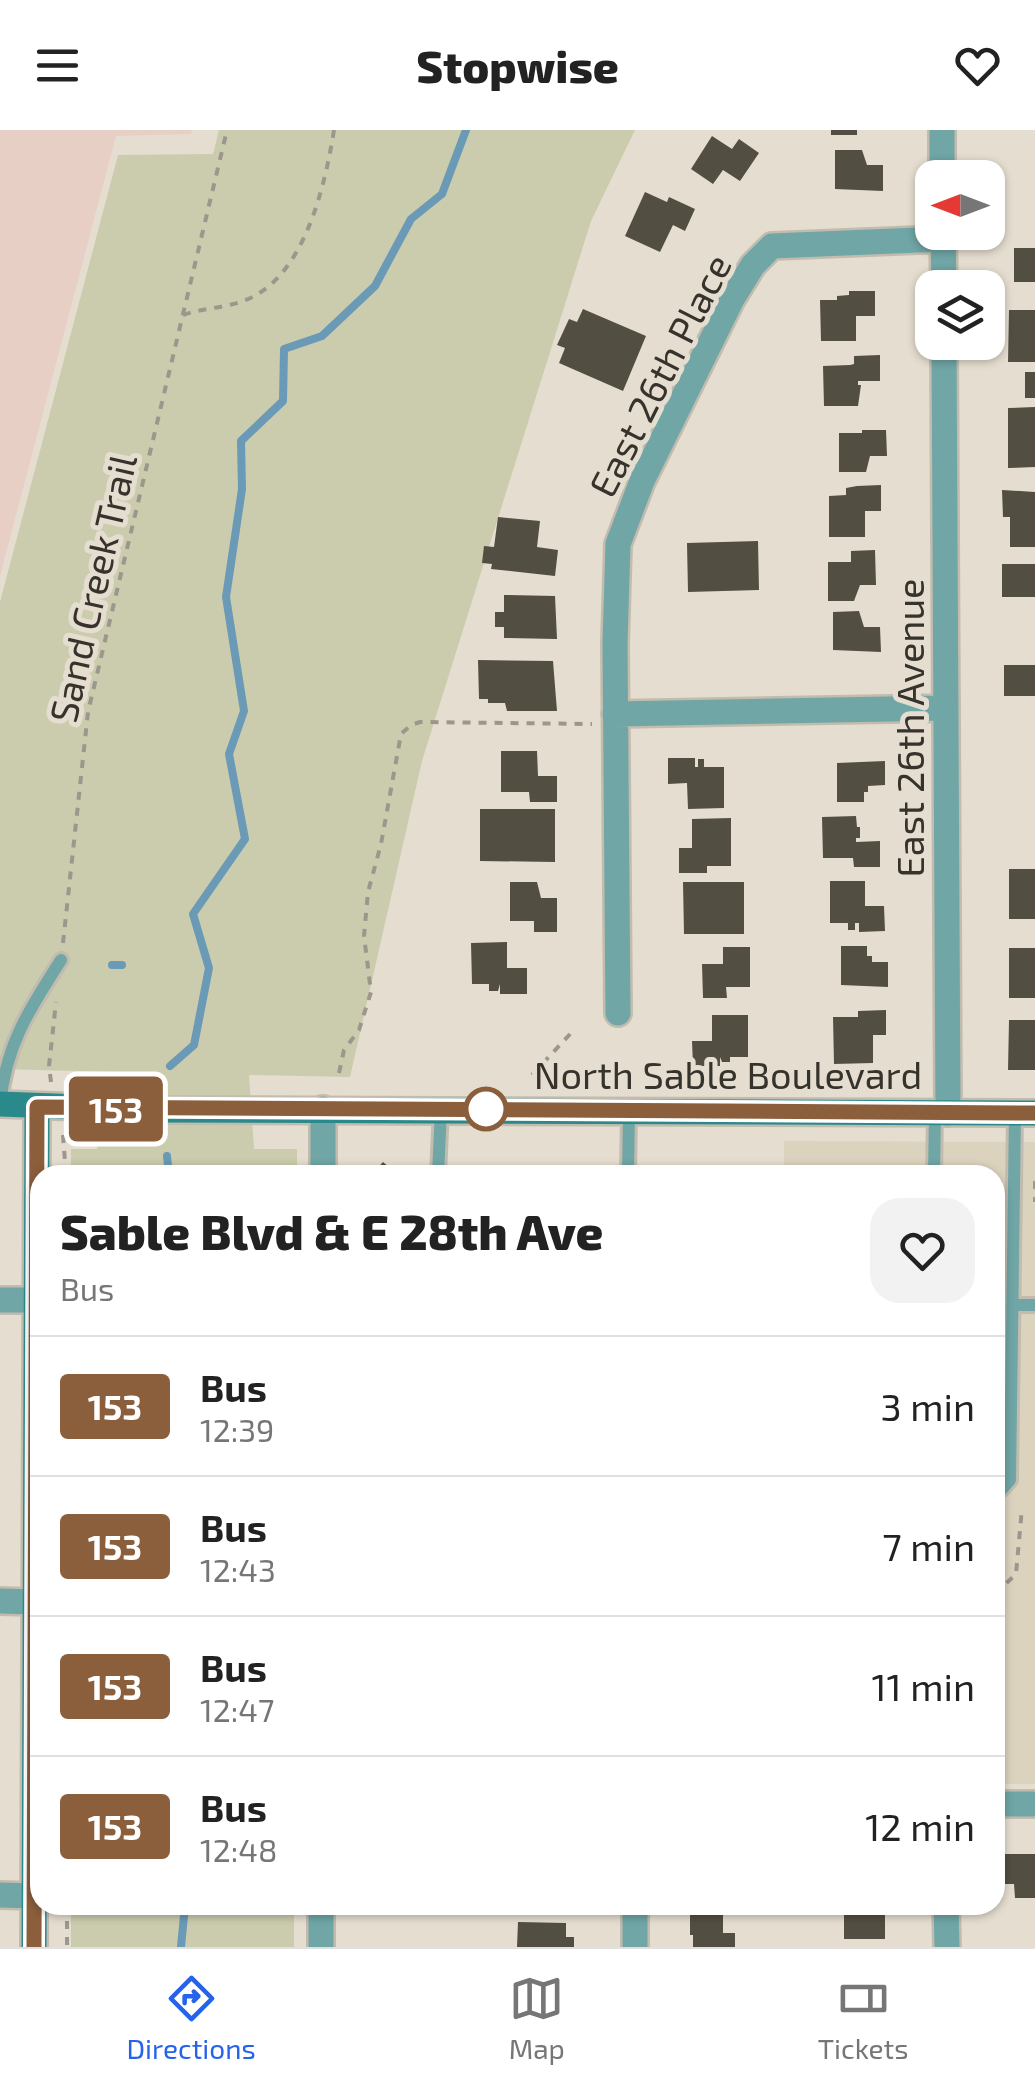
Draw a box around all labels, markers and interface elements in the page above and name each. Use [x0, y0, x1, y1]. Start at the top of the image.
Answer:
icon: menu [30, 38, 85, 93]
text: Stopwise [416, 38, 619, 92]
icon: heart [950, 38, 1005, 93]
north arrow [915, 160, 1005, 250]
map controls [915, 160, 1005, 360]
street label: East 26th Place [578, 246, 740, 504]
button: layers [915, 270, 1005, 360]
street label: Sand Creek Trail [39, 450, 145, 726]
street label: East 26th Avenue [886, 579, 932, 877]
street label: North Sable Boulevard [534, 1051, 922, 1097]
line badge: 153 [58, 1076, 174, 1142]
text: 153 [89, 1088, 143, 1130]
unlabelled marker [465, 1088, 507, 1130]
button: heart [870, 1198, 975, 1303]
text: Sable Blvd & E 28th Ave [60, 1202, 603, 1260]
text: Bus [60, 1269, 114, 1307]
text: Bus [200, 1364, 267, 1410]
text: 3 min [881, 1383, 975, 1429]
text: 153 [88, 1385, 142, 1427]
text: 12:39 [200, 1410, 274, 1448]
text: Bus [200, 1504, 267, 1550]
text: 7 min [882, 1523, 975, 1569]
text: 153 [88, 1525, 142, 1567]
text: 12:43 [200, 1550, 276, 1588]
text: Bus [200, 1644, 267, 1690]
text: 11 min [871, 1663, 975, 1709]
text: 153 [88, 1665, 142, 1707]
text: 12:47 [200, 1690, 274, 1728]
text: Bus [200, 1784, 267, 1830]
text: 12 min [865, 1803, 975, 1849]
text: 153 [88, 1805, 142, 1847]
text: 12:48 [200, 1830, 277, 1868]
tab: Directions [127, 1971, 256, 2065]
tab: Map [509, 1971, 565, 2065]
tab: Tickets [818, 1971, 908, 2065]

